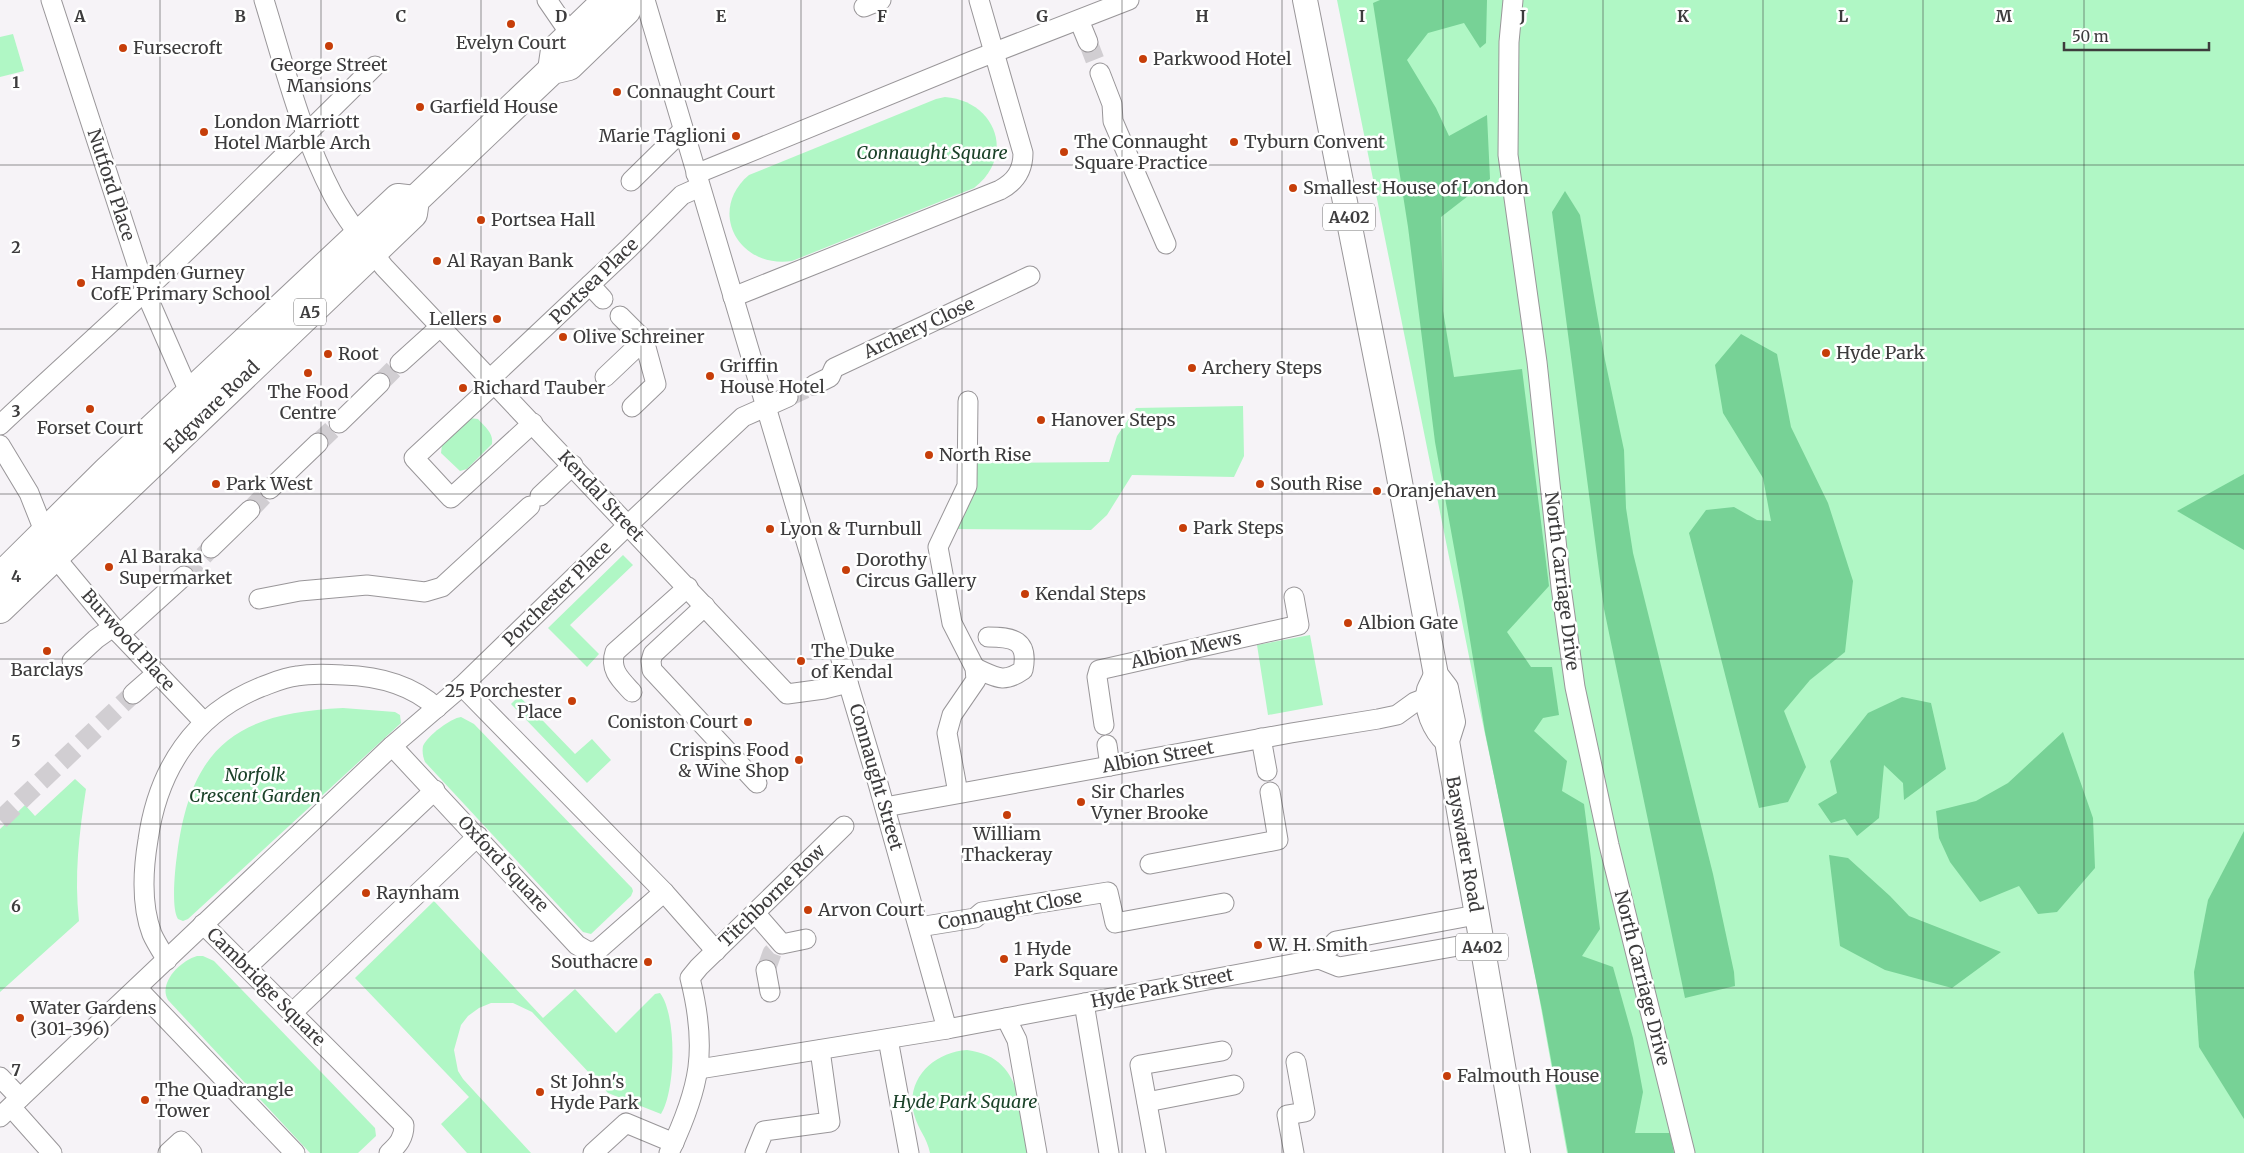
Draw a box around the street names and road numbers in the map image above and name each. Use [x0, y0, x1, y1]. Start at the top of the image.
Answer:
street label: Nutford Place [83, 126, 140, 244]
road number: A402 [1323, 203, 1375, 230]
street label: Portsea Place [545, 233, 643, 329]
street label: Archery Close [859, 292, 978, 364]
road number: A5 [294, 298, 326, 326]
street label: Edgware Road [159, 355, 264, 458]
street label: Kendal Street [553, 445, 649, 546]
street label: North Carriage Drive [1540, 490, 1585, 672]
street label: Porchester Place [498, 536, 616, 651]
street label: Burwood Place [77, 584, 180, 695]
street label: Albion Mews [1127, 626, 1244, 674]
street label: Connaught Street [845, 701, 908, 853]
street label: Albion Street [1099, 735, 1216, 778]
street label: Bayswater Road [1441, 774, 1488, 914]
street label: Oxford Square [453, 811, 554, 917]
street label: Titchborne Row [714, 839, 830, 952]
street label: Connaught Close [936, 884, 1084, 935]
street label: North Carriage Drive [1610, 888, 1675, 1068]
street label: Cambridge Square [202, 922, 331, 1051]
road number: A402 [1456, 934, 1508, 960]
street label: Hyde Park Street [1089, 962, 1235, 1013]

